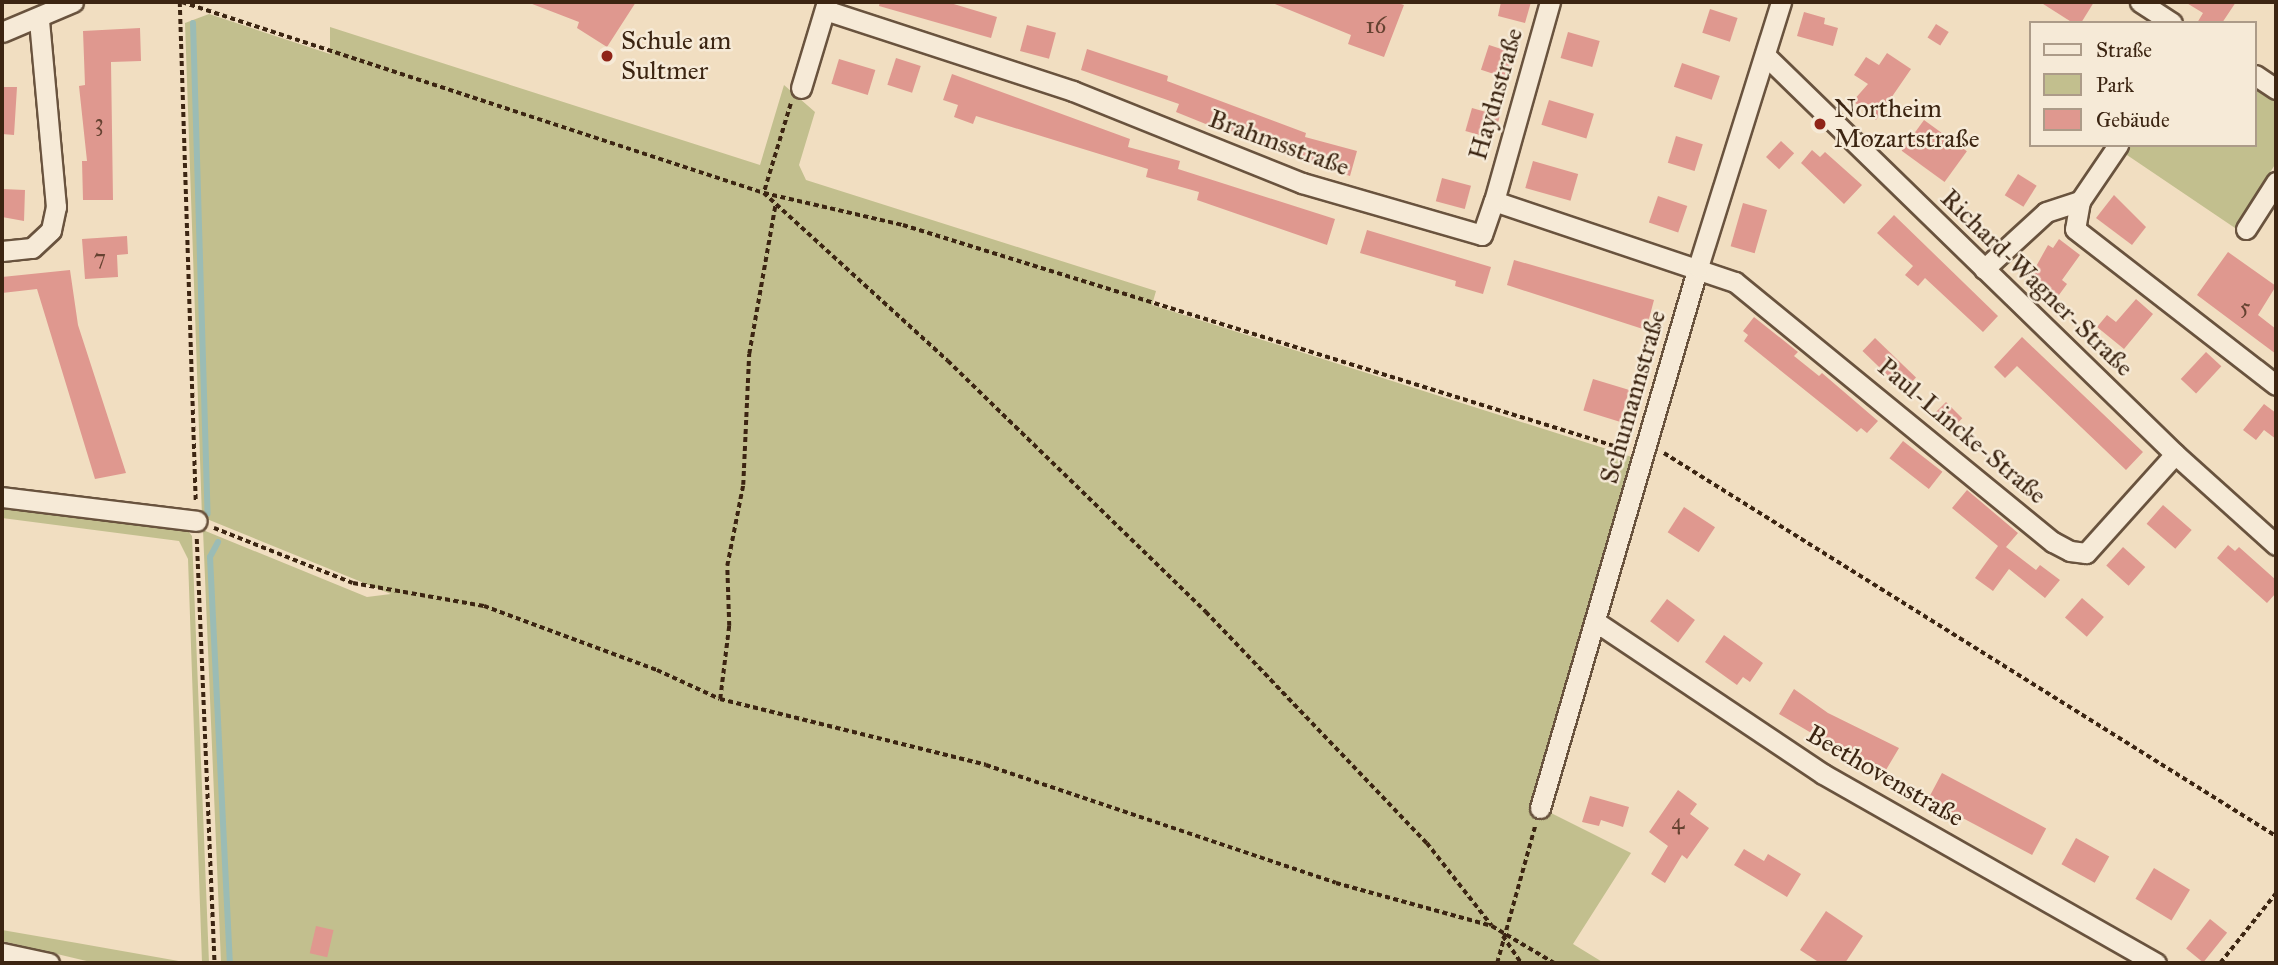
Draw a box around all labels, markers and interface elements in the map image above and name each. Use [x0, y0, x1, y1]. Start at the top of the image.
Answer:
house number: 16 [1366, 11, 1386, 39]
legend [2030, 21, 2257, 147]
street label: Haydnstraße [1462, 24, 1530, 164]
place label: Schule am Sultmer [621, 25, 731, 86]
text: Straße [2096, 37, 2152, 63]
marker: Schule am Sultmer [599, 48, 615, 64]
text: Park [2096, 72, 2134, 98]
place label: Northeim Mozartstraße [1834, 93, 1979, 154]
street label: Brahmsstraße [1204, 103, 1354, 183]
text: Gebäude [2096, 107, 2170, 133]
house number: 3 [94, 108, 104, 136]
marker: Northeim Mozartstraße [1812, 116, 1828, 132]
street label: Richard-Wagner-Straße [1934, 183, 2140, 383]
house number: 7 [94, 243, 106, 271]
house number: 5 [2240, 292, 2250, 320]
street label: Schumannstraße [1593, 307, 1673, 487]
street label: Paul-Lincke-Straße [1871, 351, 2053, 511]
street label: Beethovenstraße [1801, 718, 1969, 834]
house number: 4 [1672, 807, 1684, 835]

